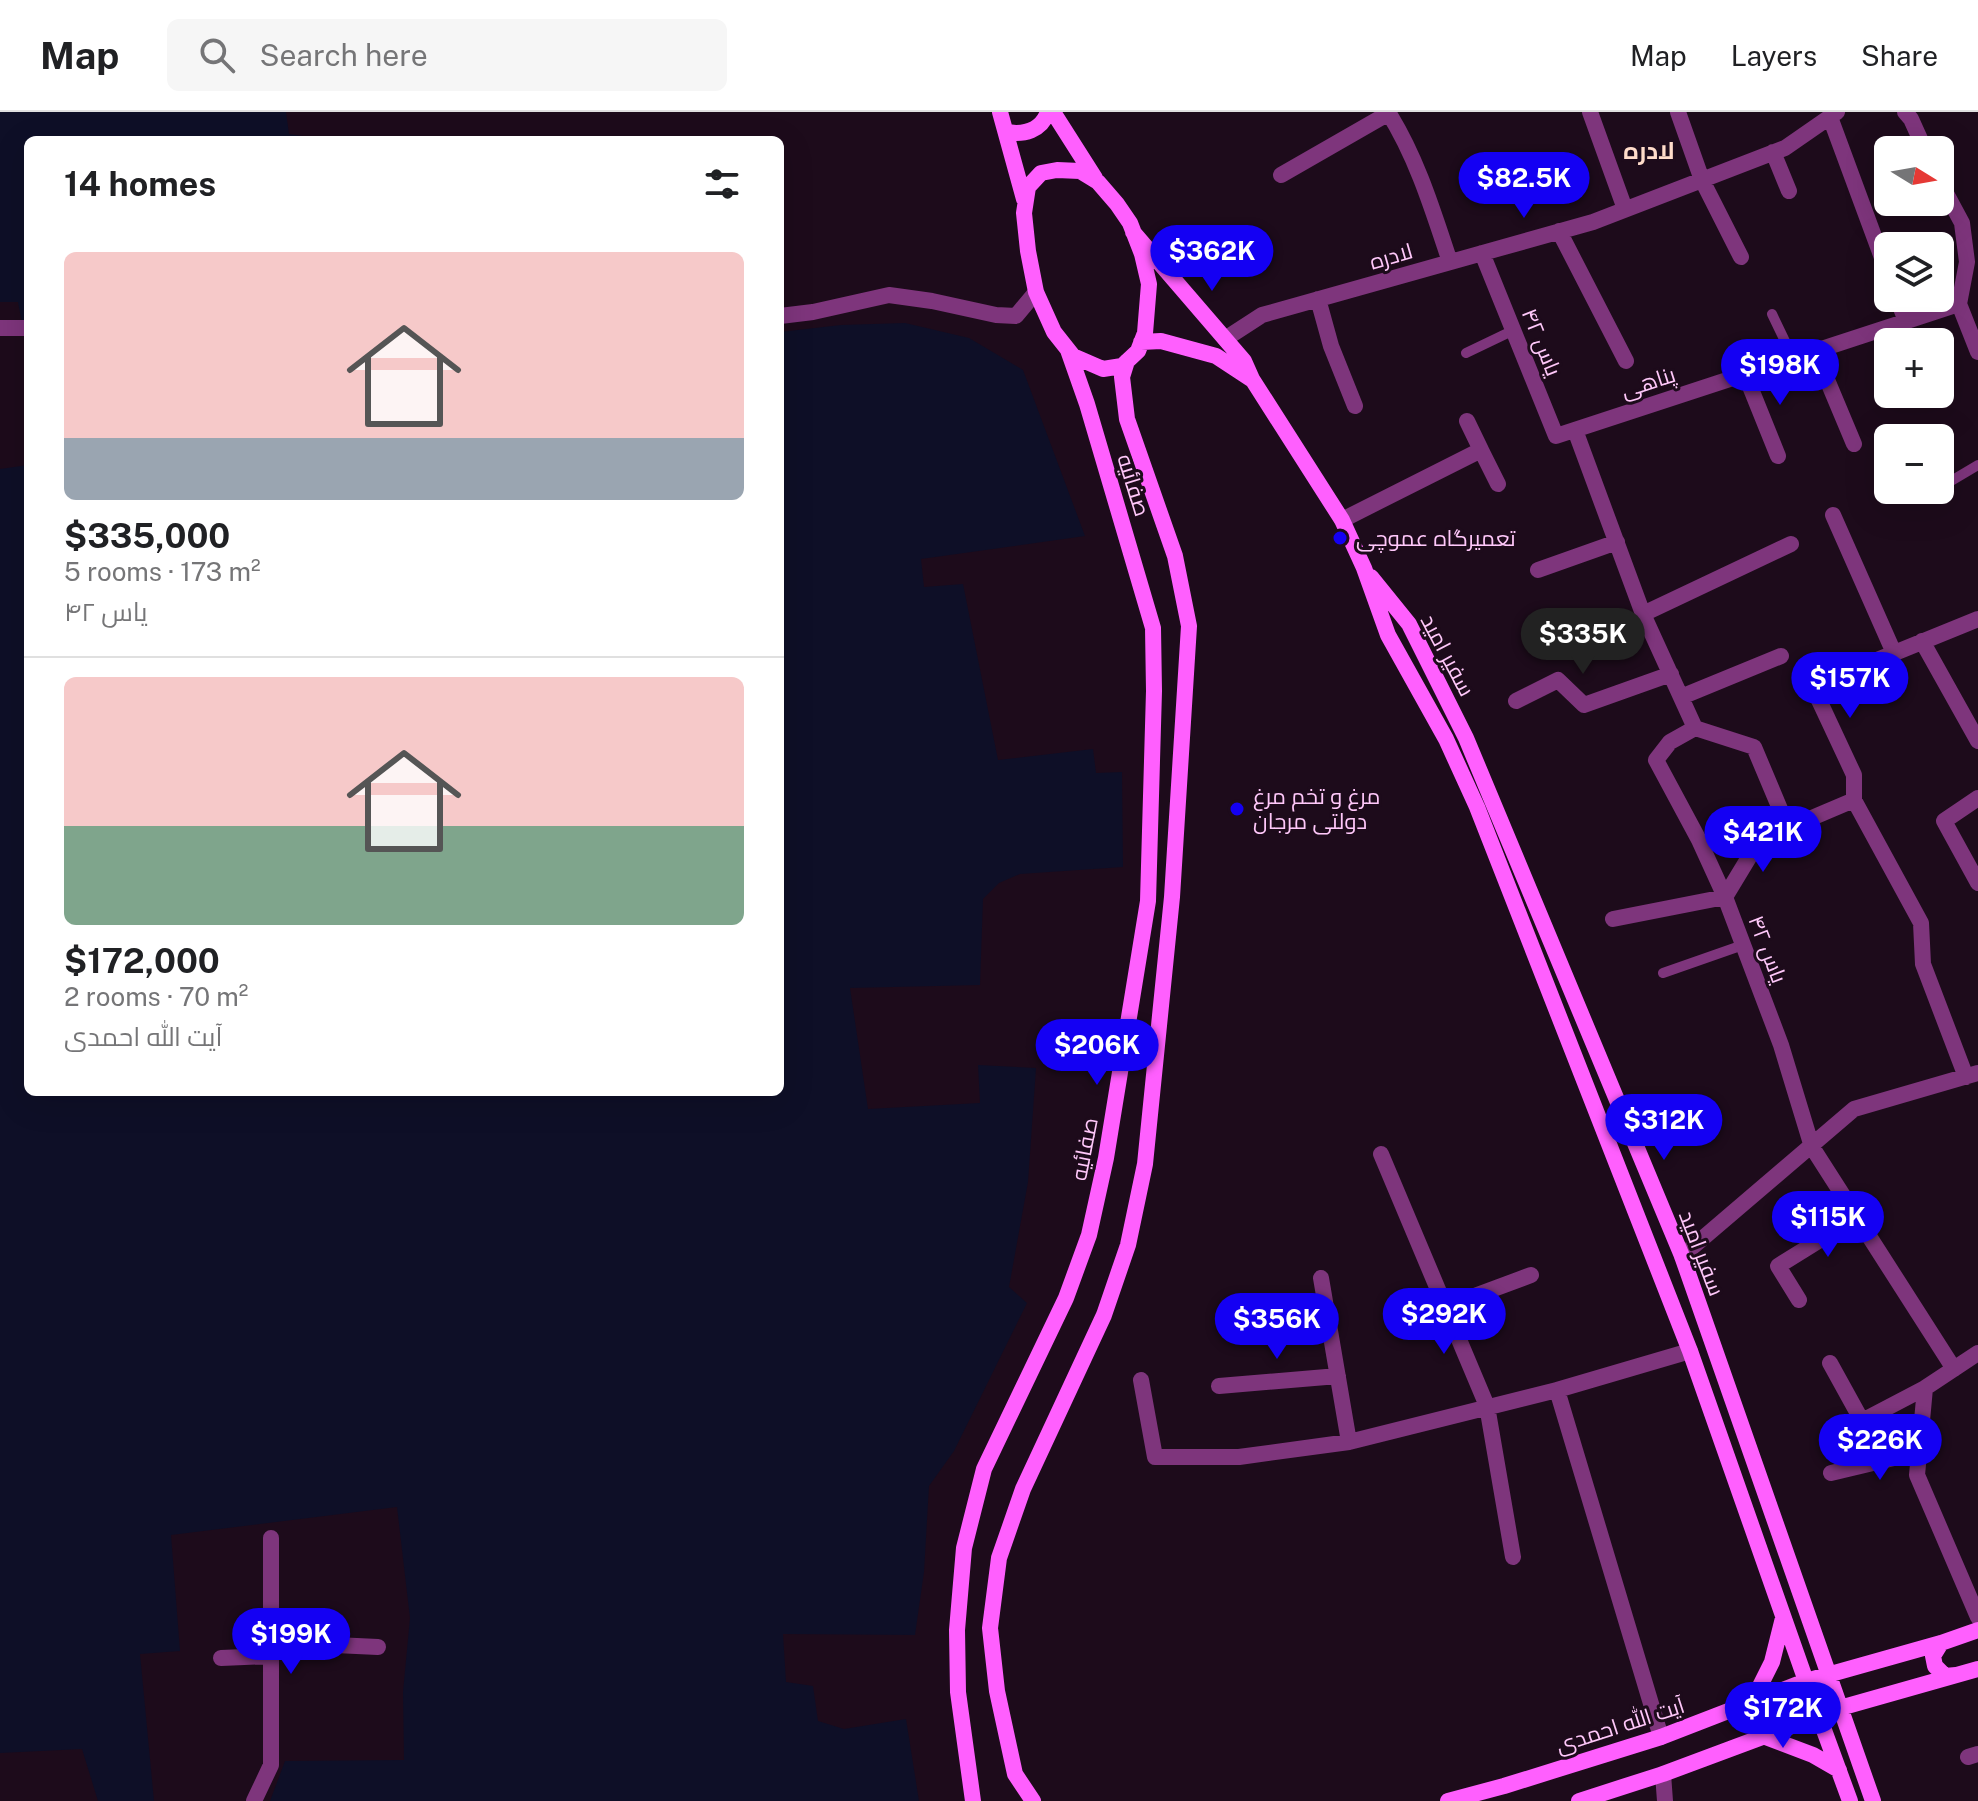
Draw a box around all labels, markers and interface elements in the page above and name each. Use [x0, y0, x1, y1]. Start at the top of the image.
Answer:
search box [167, 19, 727, 91]
text: Map [40, 33, 119, 78]
icon: search [195, 33, 239, 77]
text: Search here [259, 37, 428, 73]
text: Map [1630, 39, 1687, 72]
text: Layers [1731, 39, 1817, 72]
text: Share [1861, 39, 1938, 72]
district label: لادره [1623, 136, 1675, 165]
north arrow [1874, 136, 1954, 216]
map controls [1874, 136, 1954, 504]
pin: $82.5K [1459, 152, 1589, 220]
icon: filters [700, 162, 744, 206]
text: $82.5K [1477, 162, 1571, 193]
text: 14 homes [64, 164, 216, 204]
pin: $362K [1156, 225, 1268, 293]
button: layers [1874, 232, 1954, 312]
text: $362K [1168, 235, 1256, 266]
street label: لادره [1367, 238, 1415, 274]
icon: home [332, 304, 476, 448]
street label: یاس ۴۲ [1516, 304, 1567, 380]
button: + [1874, 328, 1954, 408]
pin: $198K [1724, 339, 1836, 407]
text: $198K [1739, 349, 1821, 380]
street label: پناهی [1617, 361, 1679, 405]
button: − [1874, 424, 1954, 504]
street label: صفائیه [1112, 451, 1156, 519]
text: $335,000 [64, 516, 230, 556]
place label: تعمیرگاه عموچی [1356, 525, 1516, 553]
marker: تعمیرگاه عموچی [1331, 529, 1349, 547]
text: 5 rooms · 173 m² [64, 556, 261, 587]
text: یاس ۴۲ [64, 596, 147, 627]
pin: $335K [1527, 608, 1639, 676]
street label: سفیر امید [1416, 610, 1480, 700]
text: $335K [1539, 618, 1627, 649]
pin: $157K [1794, 652, 1906, 720]
text: $157K [1809, 662, 1891, 693]
icon: home [332, 729, 476, 873]
place label: مرغ و تخم مرغ دولتی مرجان [1253, 783, 1380, 835]
marker: مرغ و تخم مرغ دولتی مرجان [1228, 800, 1246, 818]
pin: $421K [1707, 806, 1819, 874]
text: $421K [1722, 816, 1804, 847]
street label: یاس ۴۲ [1742, 911, 1793, 987]
text: $172,000 [64, 941, 220, 981]
text: 2 rooms · 70 m² [64, 981, 248, 1012]
pin: $206K [1041, 1019, 1153, 1087]
text: آیت الله احمدی [64, 1021, 222, 1052]
text: $206K [1054, 1029, 1140, 1060]
pin: $312K [1608, 1094, 1720, 1162]
text: $312K [1623, 1104, 1705, 1135]
street label: صفائیه [1065, 1115, 1103, 1183]
pin: $115K [1772, 1191, 1884, 1259]
text: $115K [1790, 1201, 1866, 1232]
street label: سفیر امید [1674, 1207, 1730, 1299]
pin: $292K [1388, 1288, 1500, 1356]
pin: $356K [1221, 1293, 1333, 1361]
text: $292K [1401, 1298, 1487, 1329]
text: $356K [1233, 1303, 1321, 1334]
pin: $226K [1824, 1414, 1936, 1482]
text: $226K [1837, 1424, 1923, 1455]
pin: $199K [235, 1608, 347, 1676]
text: $199K [250, 1618, 332, 1649]
pin: $172K [1727, 1682, 1839, 1750]
street label: آیت الله احمدی [1552, 1691, 1688, 1758]
text: $172K [1743, 1692, 1823, 1723]

